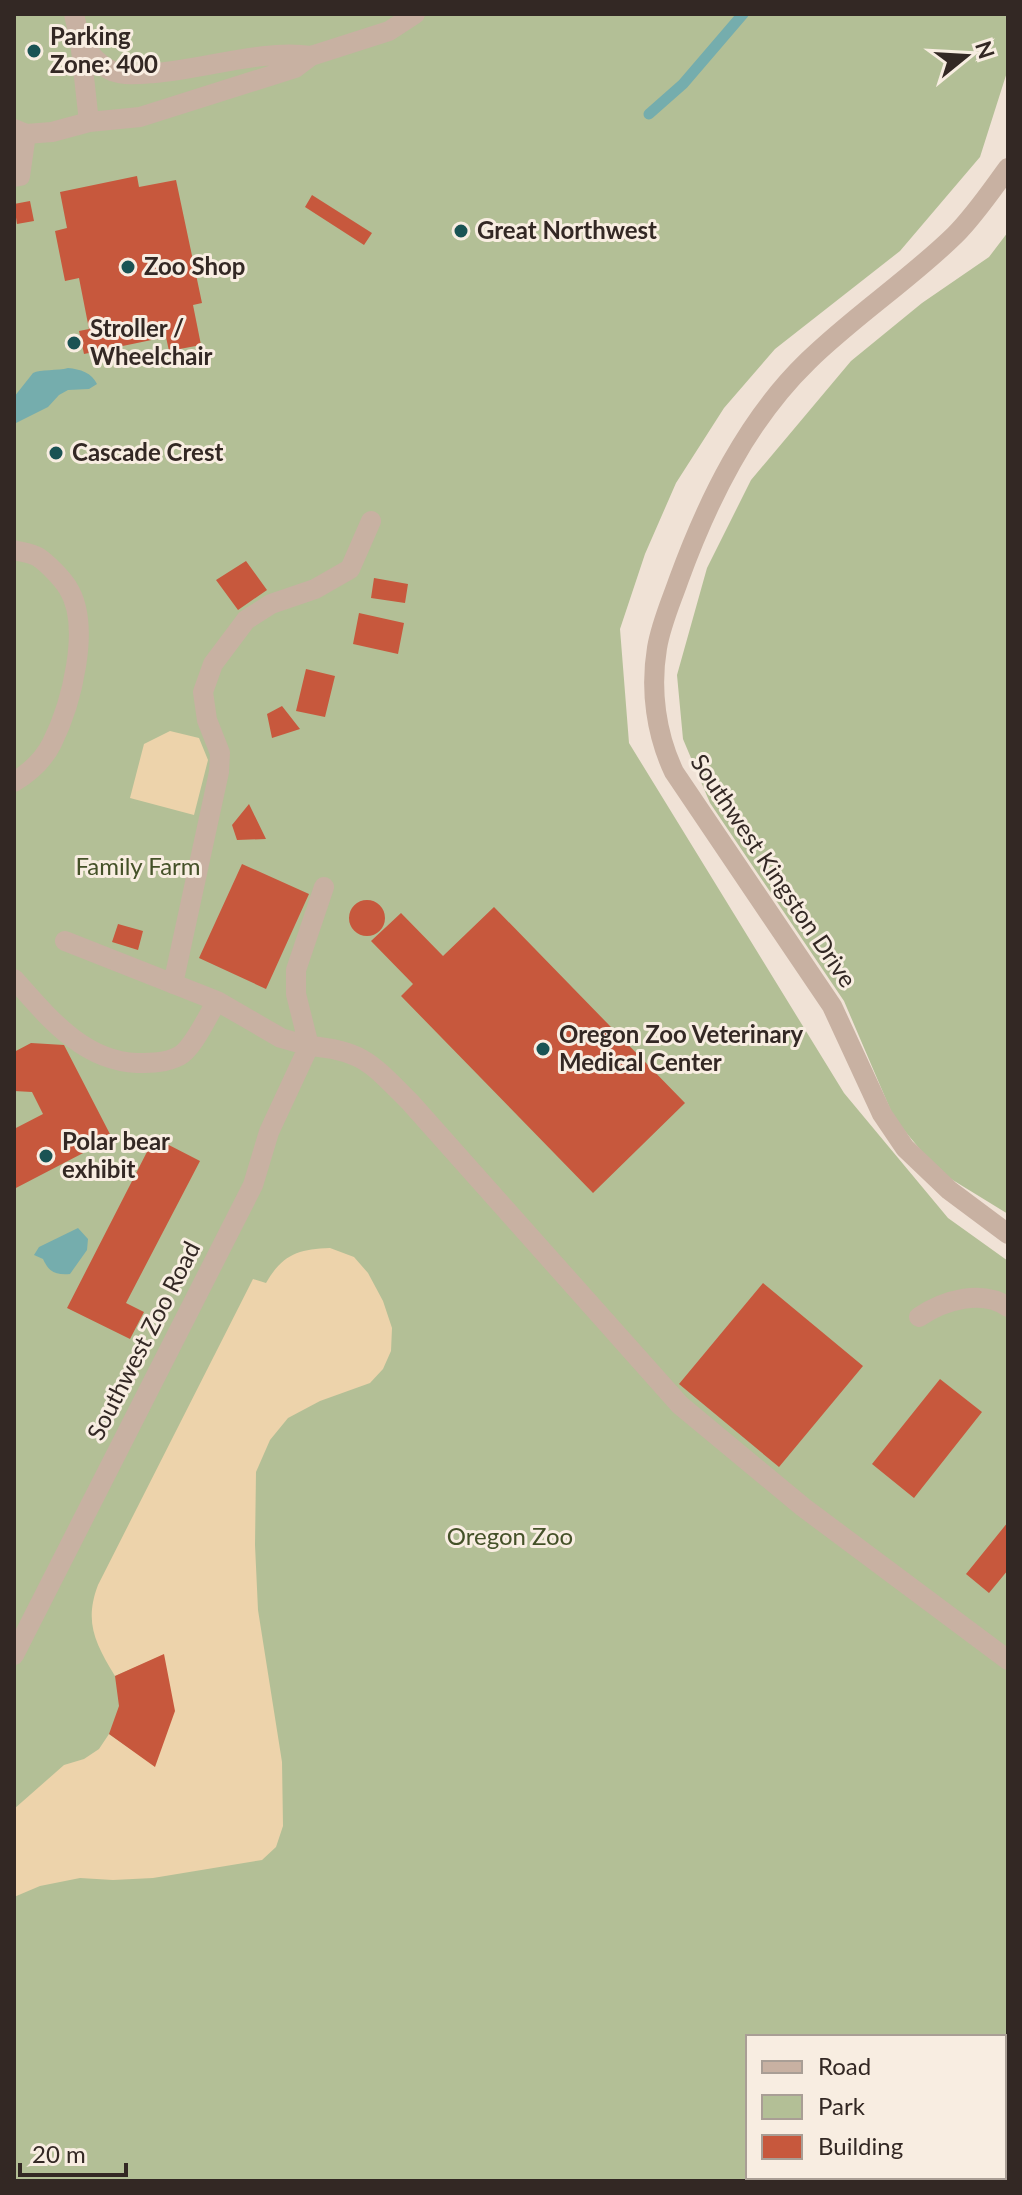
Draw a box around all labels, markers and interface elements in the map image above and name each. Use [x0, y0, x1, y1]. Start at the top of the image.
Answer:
north arrow [926, 16, 1006, 96]
place label: Parking Zone: 400 [50, 21, 158, 78]
text: N [970, 37, 1001, 62]
marker: Parking Zone: 400 [25, 42, 43, 60]
place label: Great Northwest [477, 215, 657, 244]
marker: Great Northwest [452, 222, 470, 240]
place label: Zoo Shop [144, 251, 245, 280]
marker: Zoo Shop [119, 258, 137, 276]
place label: Stroller / Wheelchair [90, 313, 213, 370]
marker: Stroller / Wheelchair [65, 334, 83, 352]
place label: Cascade Crest [72, 437, 223, 466]
marker: Cascade Crest [47, 444, 65, 462]
street label: Southwest Kingston Drive [685, 748, 863, 992]
park label: Family Farm [75, 851, 201, 880]
place label: Oregon Zoo Veterinary Medical Center [559, 1019, 804, 1076]
marker: Oregon Zoo Veterinary Medical Center [534, 1040, 552, 1058]
place label: Polar bear exhibit [62, 1126, 170, 1183]
marker: Polar bear exhibit [37, 1147, 55, 1165]
street label: Southwest Zoo Road [80, 1236, 205, 1444]
park label: Oregon Zoo [447, 1521, 573, 1550]
legend [746, 2035, 1006, 2179]
text: Road [818, 2051, 871, 2080]
text: Park [818, 2091, 866, 2120]
scale bar [20, 2127, 126, 2177]
text: Building [818, 2131, 903, 2160]
text: 20 m [32, 2139, 86, 2168]

